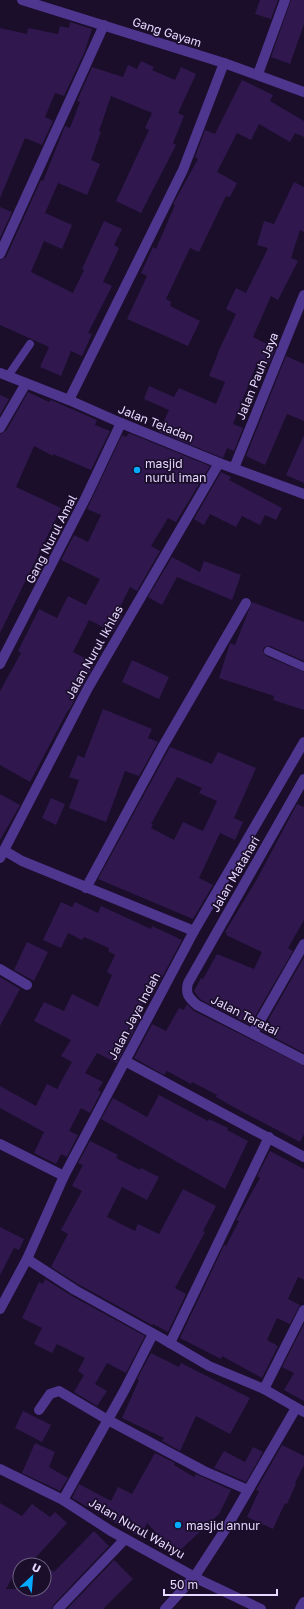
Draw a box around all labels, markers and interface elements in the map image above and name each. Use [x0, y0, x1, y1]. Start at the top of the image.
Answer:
street label: Gang Gayam [131, 14, 203, 50]
street label: Jalan Pauh Jaya [233, 330, 281, 422]
street label: Jalan Teladan [116, 401, 196, 445]
place label: masjid nurul iman [145, 456, 206, 485]
marker: masjid nurul iman [132, 465, 142, 475]
street label: Gang Nurul Amal [22, 492, 80, 586]
street label: Jalan Nurul Ikhlas [62, 603, 126, 701]
street label: Jalan Matahari [207, 833, 263, 915]
street label: Jalan Jaya Indah [105, 970, 163, 1062]
street label: Jalan Teratai [209, 992, 281, 1038]
street label: Jalan Nurul Wahyu [86, 1494, 188, 1562]
place label: masjid annur [186, 1518, 260, 1533]
marker: masjid annur [173, 1520, 183, 1530]
north arrow [12, 1557, 52, 1597]
text: U [30, 1560, 43, 1575]
scale bar [164, 1571, 277, 1597]
text: 50 m [170, 1577, 198, 1592]

